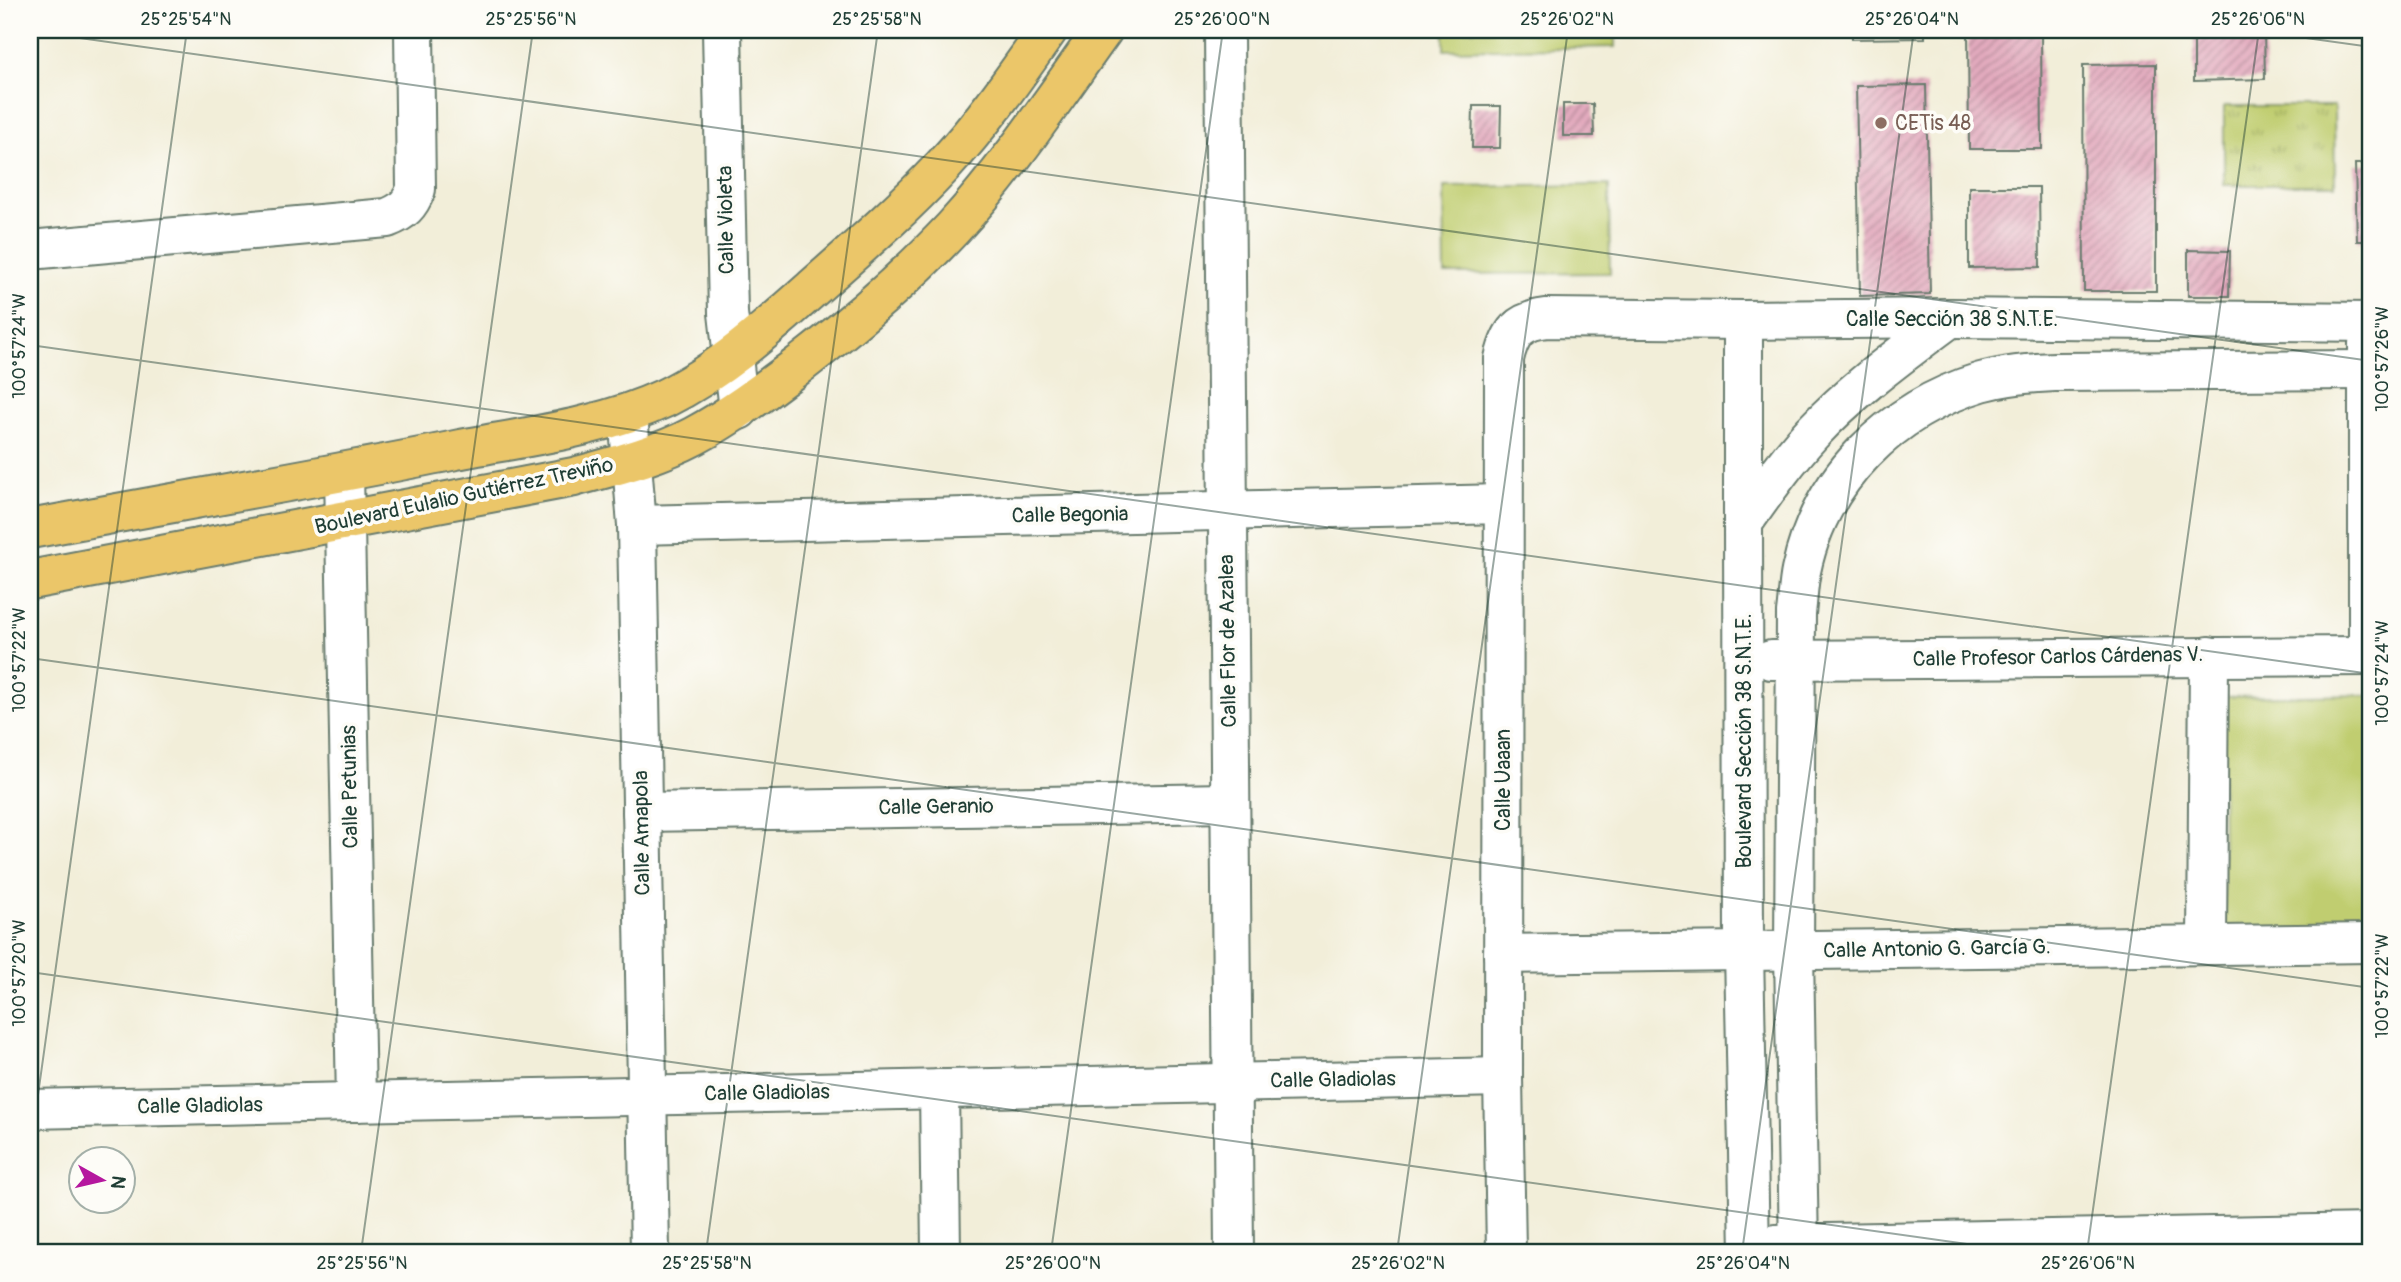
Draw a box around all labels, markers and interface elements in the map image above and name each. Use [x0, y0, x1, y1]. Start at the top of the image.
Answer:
text: 25°25'54"N [141, 8, 231, 31]
text: 25°25'56"N [486, 8, 576, 31]
text: 25°25'58"N [832, 8, 922, 31]
text: 25°26'00"N [1174, 8, 1270, 31]
text: 25°26'02"N [1520, 8, 1614, 31]
text: 25°26'04"N [1865, 8, 1959, 31]
text: 25°26'06"N [2211, 8, 2305, 31]
place label: CETis 48 [1895, 110, 1971, 137]
marker: CETis 48 [1873, 115, 1889, 131]
street label: Calle Violeta [712, 165, 740, 275]
text: 100°57'24"W [8, 293, 31, 399]
street label: Calle Sección 38 S.N.T.E. [1846, 306, 2058, 333]
text: 100°57'26"W [2371, 306, 2394, 412]
street label: Boulevard Eulalio Gutiérrez Treviño [312, 451, 616, 541]
street label: Calle Begonia [1011, 500, 1129, 530]
street label: Calle Flor de Azalea [1213, 554, 1243, 728]
text: 100°57'22"W [8, 607, 31, 713]
street label: Boulevard Sección 38 S.N.T.E. [1731, 613, 1758, 869]
text: 100°57'24"W [2371, 620, 2394, 726]
street label: Calle Profesor Carlos Cárdenas V. [1913, 641, 2203, 673]
street label: Calle Petunias [335, 724, 365, 849]
street label: Calle Uaaan [1490, 729, 1517, 831]
street label: Calle Amapola [627, 770, 657, 896]
street label: Calle Geranio [878, 792, 994, 822]
text: 100°57'20"W [8, 919, 31, 1027]
text: 100°57'22"W [2371, 933, 2394, 1039]
street label: Calle Antonio G. García G. [1823, 934, 2051, 964]
street label: Calle Gladiolas [1270, 1065, 1397, 1095]
street label: Calle Gladiolas [704, 1078, 831, 1108]
street label: Calle Gladiolas [137, 1091, 264, 1121]
north arrow [66, 1146, 136, 1216]
text: N [105, 1174, 131, 1190]
text: 25°25'56"N [317, 1252, 407, 1275]
text: 25°25'58"N [662, 1252, 752, 1275]
text: 25°26'00"N [1005, 1252, 1101, 1275]
text: 25°26'02"N [1351, 1252, 1445, 1275]
text: 25°26'04"N [1696, 1252, 1790, 1275]
text: 25°26'06"N [2041, 1252, 2135, 1275]

